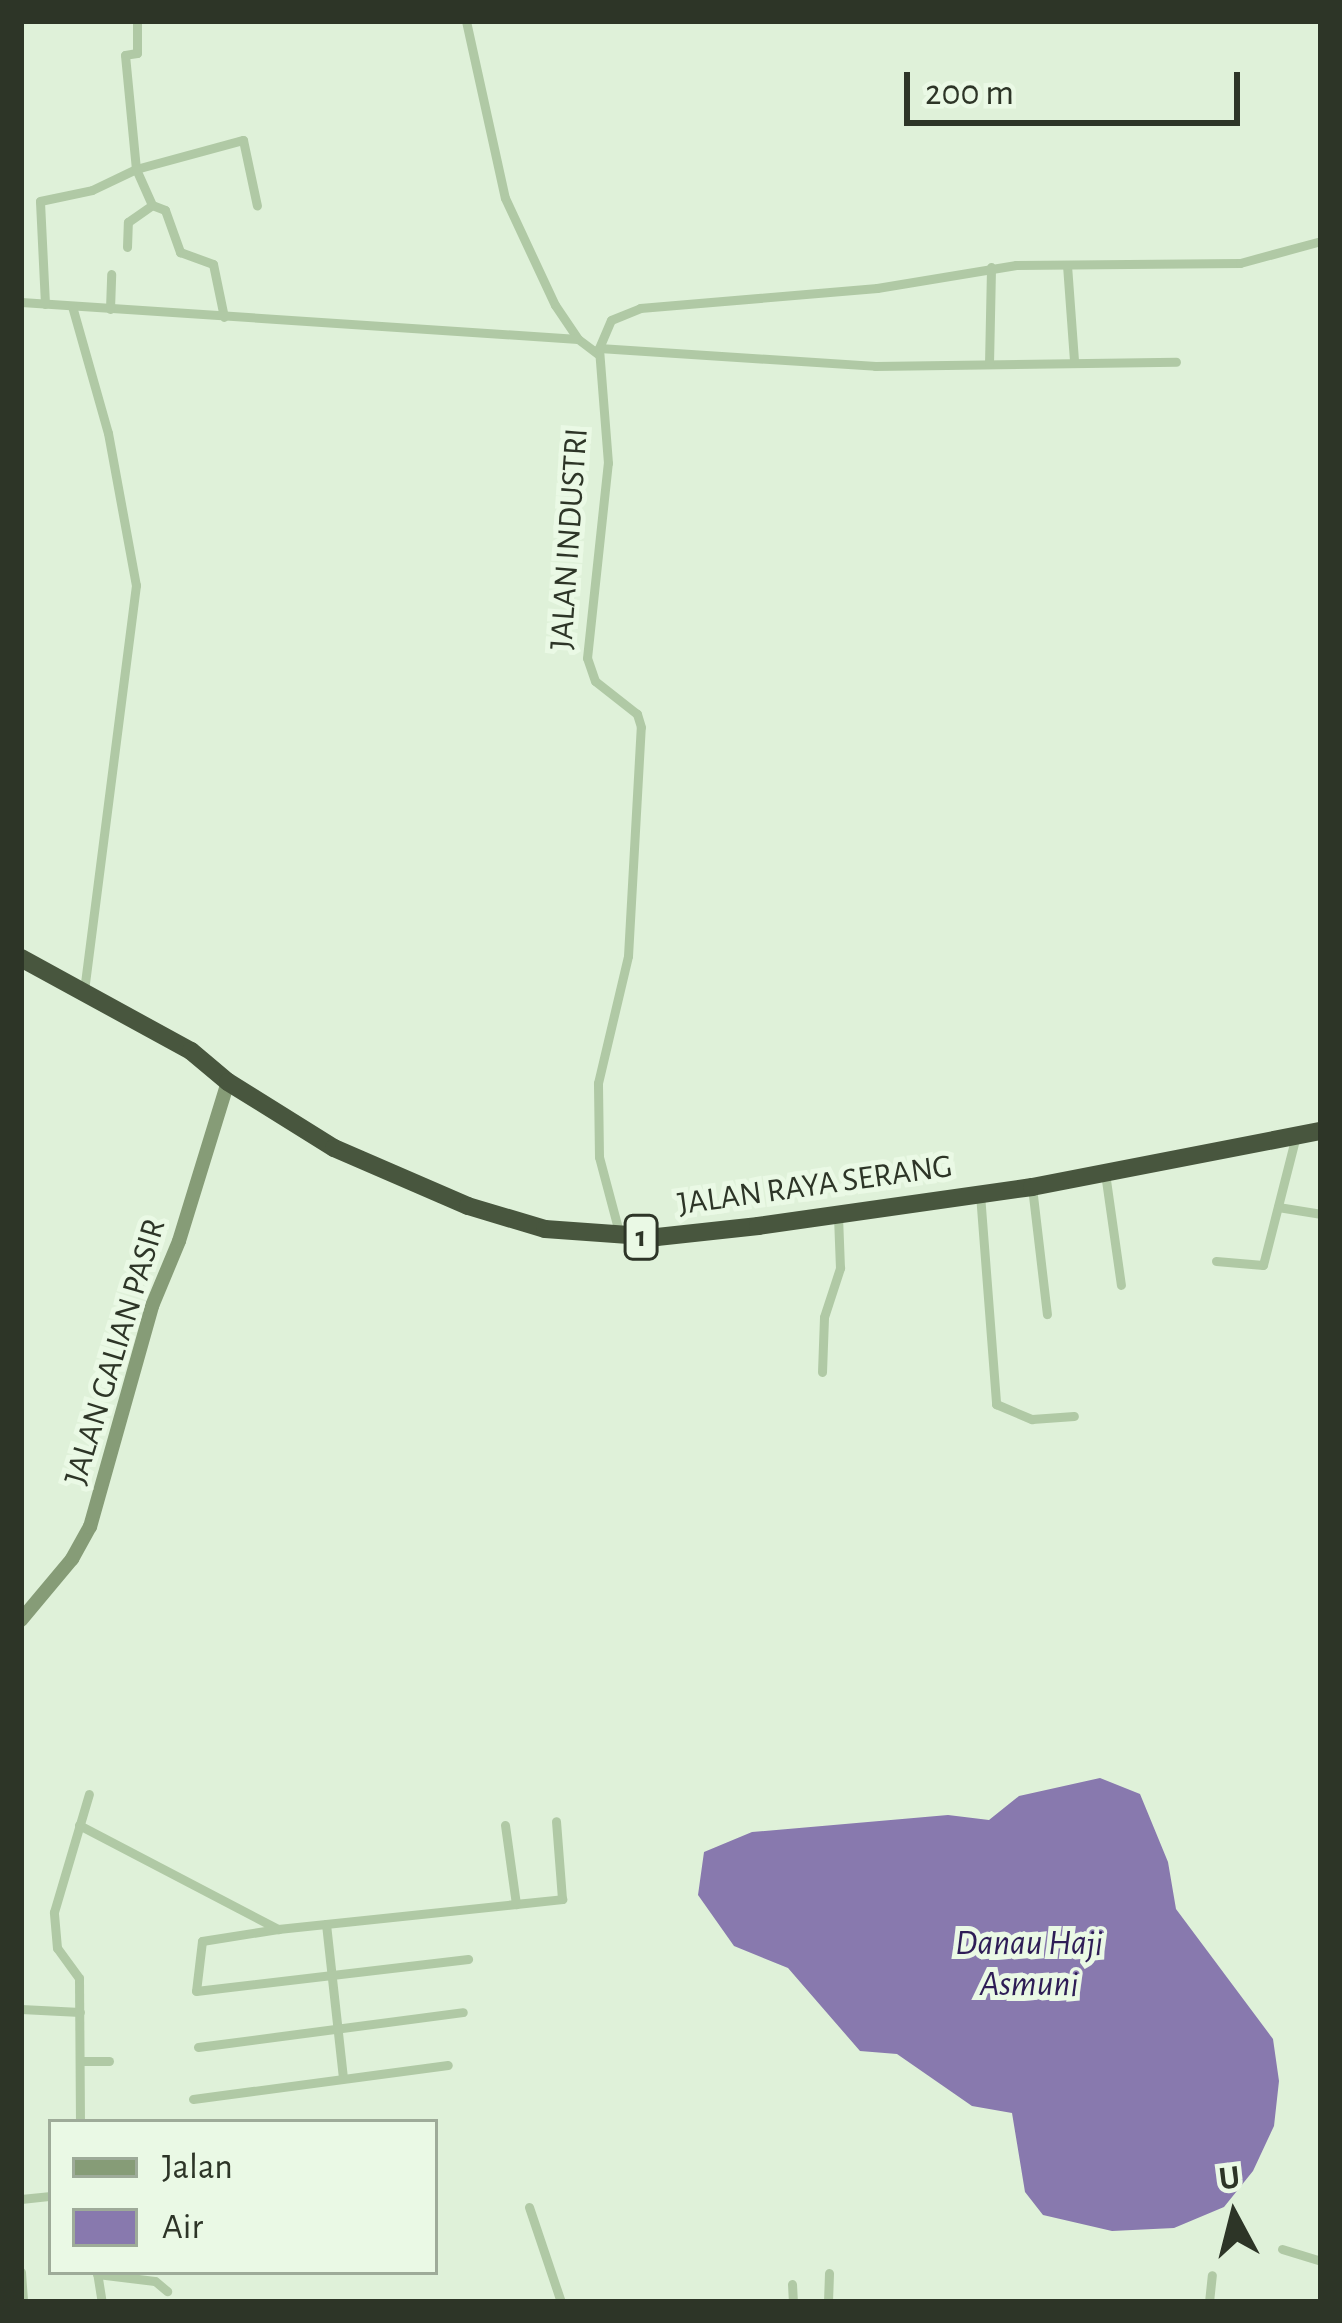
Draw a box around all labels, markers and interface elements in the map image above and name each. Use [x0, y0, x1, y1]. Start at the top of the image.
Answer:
scale bar [910, 48, 1246, 122]
text: 200 m [925, 75, 1014, 111]
street label: JALAN INDUSTRI [543, 427, 597, 651]
street label: JALAN RAYA SERANG [675, 1147, 955, 1225]
road number: 1 [623, 1213, 659, 1261]
street label: JALAN GALIAN PASIR [57, 1214, 175, 1490]
water label: Danau Haji Asmuni [955, 1921, 1103, 2006]
legend [48, 2119, 438, 2275]
text: Jalan [162, 2149, 233, 2185]
north arrow [1174, 2155, 1294, 2275]
text: U [1217, 2161, 1242, 2196]
text: Air [162, 2209, 203, 2245]

